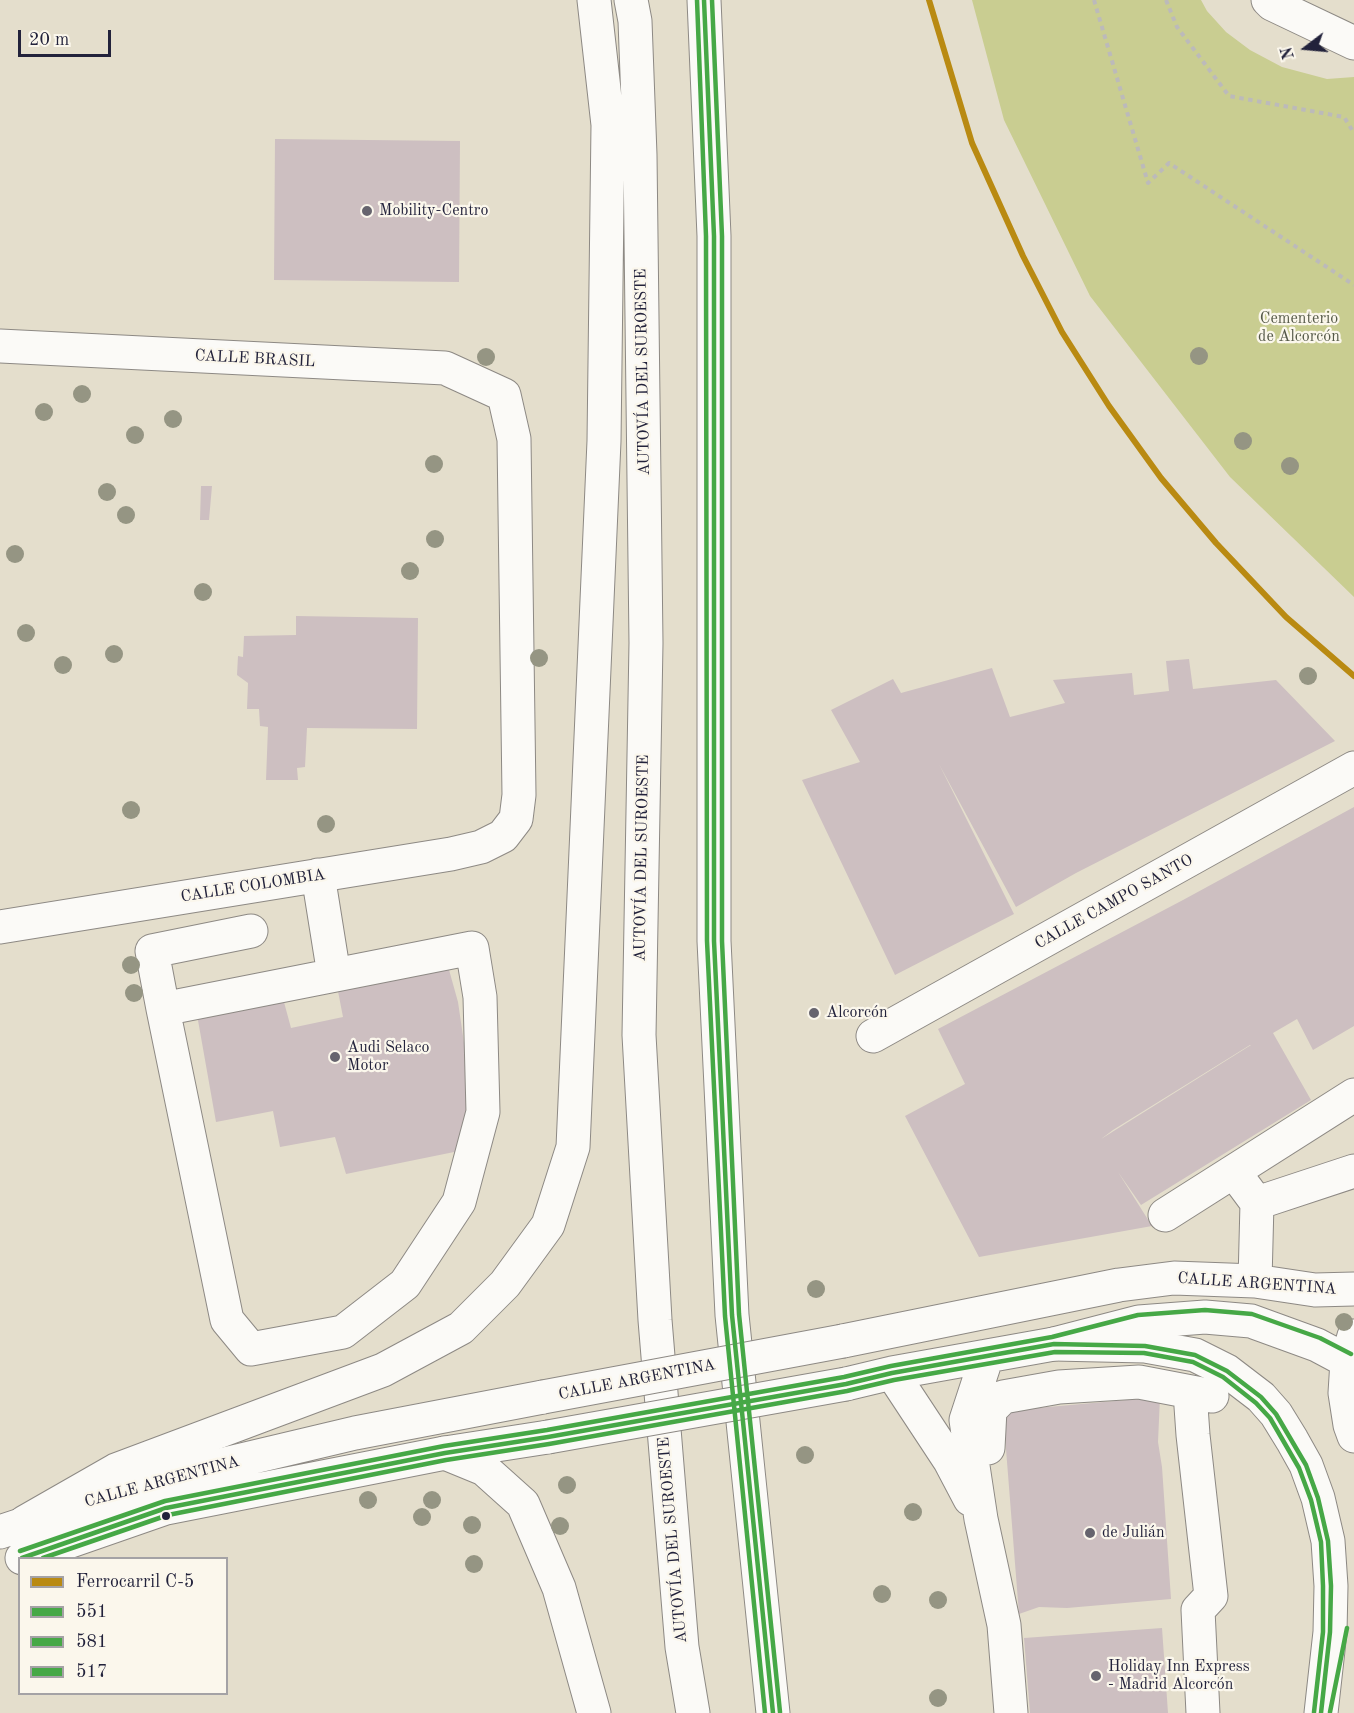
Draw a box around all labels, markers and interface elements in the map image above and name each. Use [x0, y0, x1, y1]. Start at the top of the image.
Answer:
scale bar [21, 18, 114, 56]
north arrow [1276, 18, 1336, 78]
text: 20 m [29, 31, 69, 49]
text: N [1279, 45, 1298, 61]
place label: Mobility-Centro [379, 201, 488, 221]
marker: Mobility-Centro [360, 204, 374, 218]
street label: AUTOVÍA DEL SUROESTE [632, 268, 654, 476]
park label: Cementerio de Alcorcón [1258, 309, 1340, 347]
street label: CALLE BRASIL [194, 346, 316, 372]
street label: AUTOVÍA DEL SUROESTE [631, 754, 653, 962]
street label: CALLE CAMPO SANTO [1032, 850, 1196, 954]
street label: CALLE COLOMBIA [179, 865, 327, 907]
place label: Alcorcón [826, 1003, 888, 1023]
marker: Alcorcón [807, 1006, 821, 1020]
place label: Audi Selaco Motor [347, 1038, 429, 1076]
marker: Audi Selaco Motor [328, 1050, 342, 1064]
street label: CALLE ARGENTINA [1177, 1269, 1337, 1299]
street label: CALLE ARGENTINA [557, 1355, 717, 1405]
street label: AUTOVÍA DEL SUROESTE [654, 1436, 692, 1644]
street label: CALLE ARGENTINA [83, 1452, 241, 1512]
unlabelled marker [160, 1510, 172, 1522]
place label: de Julián [1102, 1523, 1165, 1543]
marker: de Julián [1083, 1526, 1097, 1540]
legend [18, 1557, 228, 1695]
text: Ferrocarril C-5 [76, 1573, 194, 1591]
text: 551 [76, 1603, 107, 1621]
text: 581 [76, 1633, 107, 1651]
place label: Holiday Inn Express - Madrid Alcorcón [1108, 1657, 1250, 1695]
text: 517 [76, 1663, 107, 1681]
marker: Holiday Inn Express - Madrid Alcorcón [1089, 1669, 1103, 1683]

